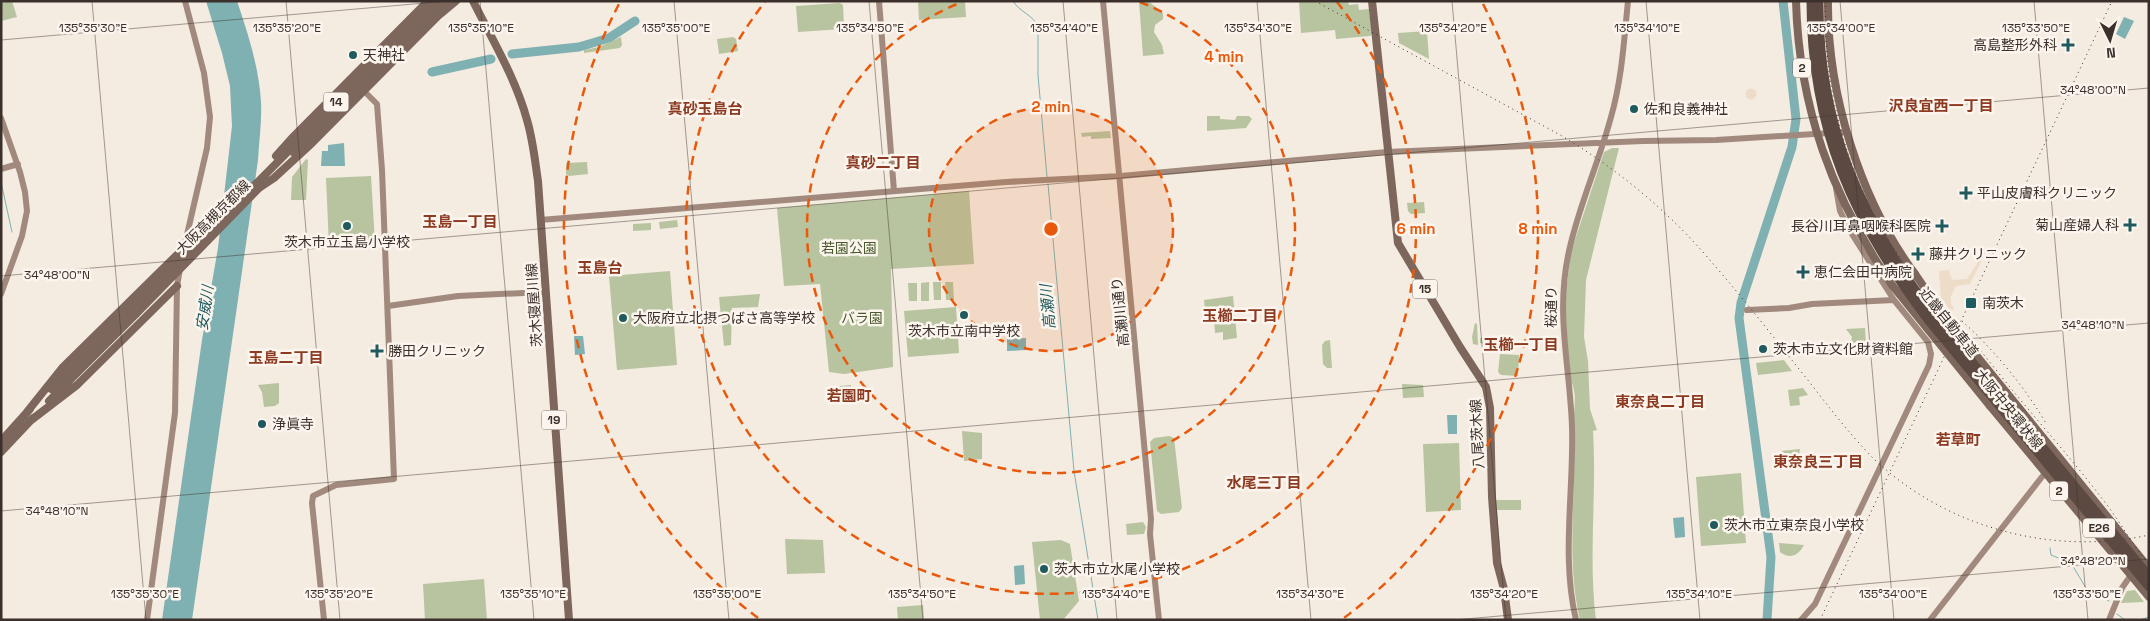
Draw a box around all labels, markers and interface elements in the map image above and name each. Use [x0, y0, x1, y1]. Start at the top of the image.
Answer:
north arrow [2085, 15, 2135, 65]
text: 135°35'30"E [59, 20, 127, 36]
text: 135°35'20"E [253, 20, 321, 36]
text: 135°35'10"E [448, 20, 514, 36]
text: 135°35'00"E [642, 20, 711, 36]
text: 135°34'50"E [836, 20, 904, 36]
text: 135°34'40"E [1030, 20, 1098, 36]
text: 135°34'30"E [1224, 20, 1292, 36]
text: 135°34'20"E [1419, 20, 1487, 36]
text: 135°34'10"E [1614, 20, 1680, 36]
text: 135°34'00"E [1807, 20, 1876, 36]
text: 135°33'50"E [2002, 20, 2070, 36]
place label: 高島整形外科 [1973, 36, 2057, 54]
marker: 高島整形外科 [2061, 38, 2075, 52]
text: N [2106, 44, 2117, 62]
place label: 天神社 [363, 46, 405, 64]
text: 4 min [1204, 47, 1244, 66]
marker: 天神社 [347, 49, 359, 61]
road number: 2 [1793, 58, 1811, 78]
text: 34°48'00"N [2060, 82, 2126, 98]
road number: 14 [324, 92, 348, 111]
district label: 沢良宜西一丁目 [1888, 96, 1994, 115]
text: 2 min [1032, 97, 1070, 116]
district label: 真砂玉島台 [667, 99, 743, 118]
place label: 佐和良義神社 [1644, 100, 1728, 118]
marker: 佐和良義神社 [1628, 103, 1640, 115]
district label: 真砂二丁目 [845, 153, 921, 172]
street label: 大阪高槻京都線 [172, 176, 254, 258]
place label: 平山皮膚科クリニック [1977, 184, 2117, 202]
marker: 平山皮膚科クリニック [1959, 186, 1973, 200]
district label: 玉島一丁目 [422, 212, 498, 231]
place label: 菊山産婦人科 [2035, 216, 2119, 234]
place label: 長谷川耳鼻咽喉科医院 [1791, 217, 1931, 235]
marker: 菊山産婦人科 [2123, 218, 2137, 232]
text: 6 min [1396, 219, 1436, 238]
text: 8 min [1519, 219, 1557, 238]
marker: 長谷川耳鼻咽喉科医院 [1935, 219, 1949, 233]
marker: 茨木市立玉島小学校 [341, 220, 353, 232]
centre of rings [1042, 220, 1060, 238]
place label: 茨木市立玉島小学校 [284, 233, 410, 251]
park label: 若園公園 [821, 239, 877, 257]
place label: 藤井クリニック [1929, 245, 2027, 263]
marker: 藤井クリニック [1911, 247, 1925, 261]
district label: 玉島台 [577, 258, 623, 277]
street label: 茨木寝屋川線 [522, 262, 546, 348]
place label: 恵仁会田中病院 [1814, 263, 1912, 281]
marker: 恵仁会田中病院 [1796, 265, 1810, 279]
text: 34°48'00"N [24, 267, 90, 283]
street label: 高瀬川通り [1107, 276, 1133, 348]
road number: 15 [1412, 280, 1438, 298]
water label: 安威川 [192, 282, 217, 332]
water label: 高瀬川 [1036, 282, 1059, 330]
street label: 近畿自動車道 [1916, 284, 1982, 360]
street label: 桜通り [1542, 286, 1560, 328]
place label: 南茨木 [1982, 294, 2024, 312]
marker: 南茨木 [1964, 296, 1978, 310]
district label: 玉櫛二丁目 [1202, 306, 1278, 325]
place label: 大阪府立北摂つばさ高等学校 [633, 309, 815, 327]
park label: バラ園 [841, 309, 883, 327]
marker: 茨木市立南中学校 [958, 309, 970, 321]
marker: 大阪府立北摂つばさ高等学校 [617, 312, 629, 324]
text: 34°48'10"N [2061, 317, 2125, 333]
place label: 茨木市立南中学校 [908, 322, 1020, 340]
district label: 玉櫛一丁目 [1483, 335, 1559, 354]
place label: 茨木市立文化財資料館 [1773, 340, 1913, 358]
place label: 勝田クリニック [388, 342, 486, 360]
marker: 茨木市立文化財資料館 [1757, 343, 1769, 355]
marker: 勝田クリニック [370, 344, 384, 358]
district label: 玉島二丁目 [248, 348, 324, 367]
street label: 大阪中央環状線 [1971, 365, 2047, 453]
district label: 若園町 [826, 386, 872, 405]
district label: 東奈良二丁目 [1615, 392, 1705, 411]
street label: 八尾茨木線 [1466, 399, 1488, 469]
road number: 19 [542, 410, 566, 430]
place label: 浄眞寺 [272, 415, 314, 433]
marker: 浄眞寺 [256, 418, 268, 430]
district label: 若草町 [1935, 430, 1981, 449]
district label: 東奈良三丁目 [1773, 452, 1863, 471]
district label: 水尾三丁目 [1226, 473, 1302, 492]
road number: 2 [2050, 482, 2068, 501]
text: 34°48'10"N [25, 503, 89, 519]
place label: 茨木市立東奈良小学校 [1724, 516, 1864, 534]
road number: E26 [2083, 518, 2115, 538]
marker: 茨木市立東奈良小学校 [1708, 519, 1720, 531]
text: 34°48'20"N [2060, 553, 2126, 569]
place label: 茨木市立水尾小学校 [1054, 560, 1180, 578]
marker: 茨木市立水尾小学校 [1038, 563, 1050, 575]
text: 135°35'30"E [111, 586, 179, 602]
text: 135°35'20"E [305, 586, 373, 602]
text: 135°35'10"E [500, 586, 566, 602]
text: 135°35'00"E [693, 586, 762, 602]
text: 135°34'50"E [888, 586, 956, 602]
text: 135°34'40"E [1082, 586, 1150, 602]
text: 135°34'30"E [1276, 586, 1344, 602]
text: 135°34'20"E [1470, 586, 1538, 602]
text: 135°34'10"E [1666, 586, 1732, 602]
text: 135°34'00"E [1859, 586, 1928, 602]
text: 135°33'50"E [2053, 586, 2121, 602]

